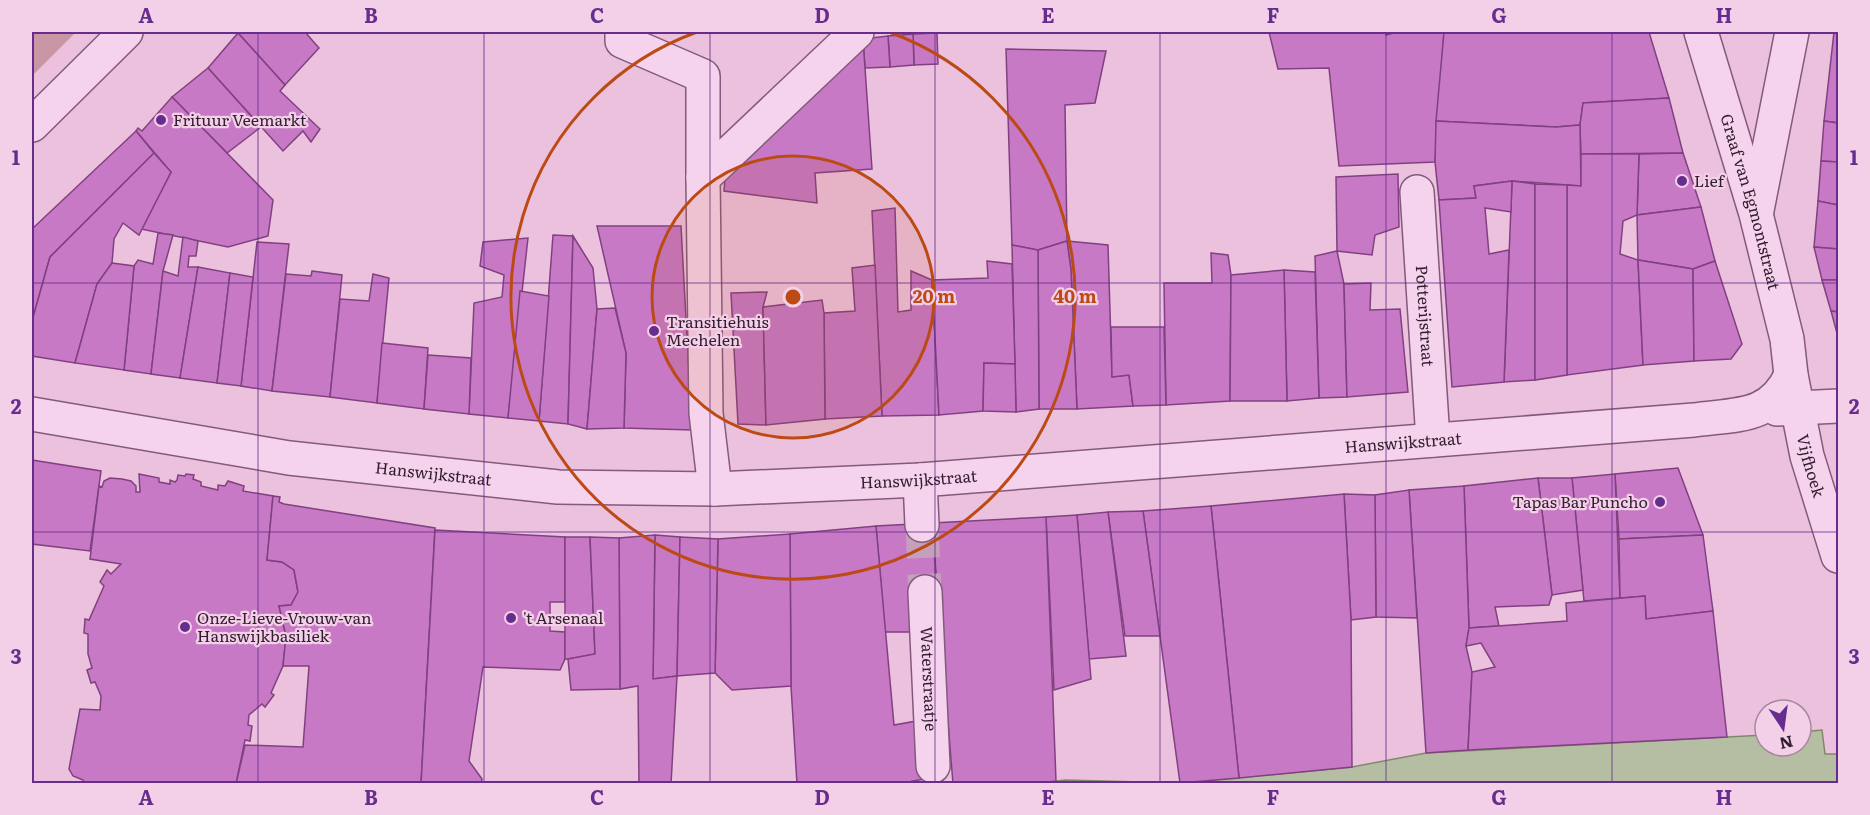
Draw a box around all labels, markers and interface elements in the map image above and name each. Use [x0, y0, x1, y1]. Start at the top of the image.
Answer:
text: A [138, 0, 154, 29]
text: B [364, 0, 378, 29]
text: C [590, 0, 604, 29]
text: D [814, 0, 830, 29]
text: E [1041, 0, 1055, 29]
text: F [1267, 0, 1280, 29]
text: G [1491, 0, 1507, 29]
text: H [1716, 0, 1732, 29]
place label: Frituur Veemarkt [173, 107, 307, 131]
street label: Graaf van Egmontstraat [1715, 111, 1787, 293]
marker: Frituur Veemarkt [154, 113, 168, 127]
text: 1 [12, 141, 20, 171]
text: 1 [1850, 141, 1858, 171]
place label: Lief [1694, 168, 1726, 192]
marker: Lief [1675, 174, 1689, 188]
street label: Potterijstraat [1411, 264, 1441, 368]
text: 20 m [913, 282, 955, 309]
text: 40 m [1053, 282, 1097, 309]
centre of rings [783, 287, 803, 307]
place label: Transitiehuis Mechelen [666, 309, 769, 351]
marker: Transitiehuis Mechelen [647, 324, 661, 338]
text: 2 [11, 390, 22, 420]
text: 2 [1849, 390, 1860, 420]
street label: Hanswijkstraat [1344, 425, 1463, 458]
street label: Vijfhoek [1792, 432, 1832, 500]
street label: Hanswijkstraat [374, 454, 494, 491]
street label: Hanswijkstraat [859, 463, 978, 494]
place label: Tapas Bar Puncho [1512, 489, 1648, 513]
marker: Tapas Bar Puncho [1653, 495, 1667, 509]
place label: Onze-Lieve-Vrouw-van Hanswijkbasiliek [197, 605, 372, 647]
place label: 't Arsenaal [523, 605, 603, 629]
marker: 't Arsenaal [504, 611, 518, 625]
marker: Onze-Lieve-Vrouw-van Hanswijkbasiliek [178, 620, 192, 634]
street label: Waterstraatje [916, 626, 944, 732]
text: 3 [10, 640, 22, 670]
text: 3 [1848, 640, 1860, 670]
north arrow [1753, 698, 1813, 758]
text: N [1777, 730, 1796, 757]
text: A [138, 781, 154, 811]
text: B [364, 781, 378, 811]
text: C [590, 781, 604, 811]
text: D [814, 781, 830, 811]
text: E [1041, 781, 1055, 811]
text: F [1267, 781, 1280, 811]
text: G [1491, 781, 1507, 811]
text: H [1716, 781, 1732, 811]

